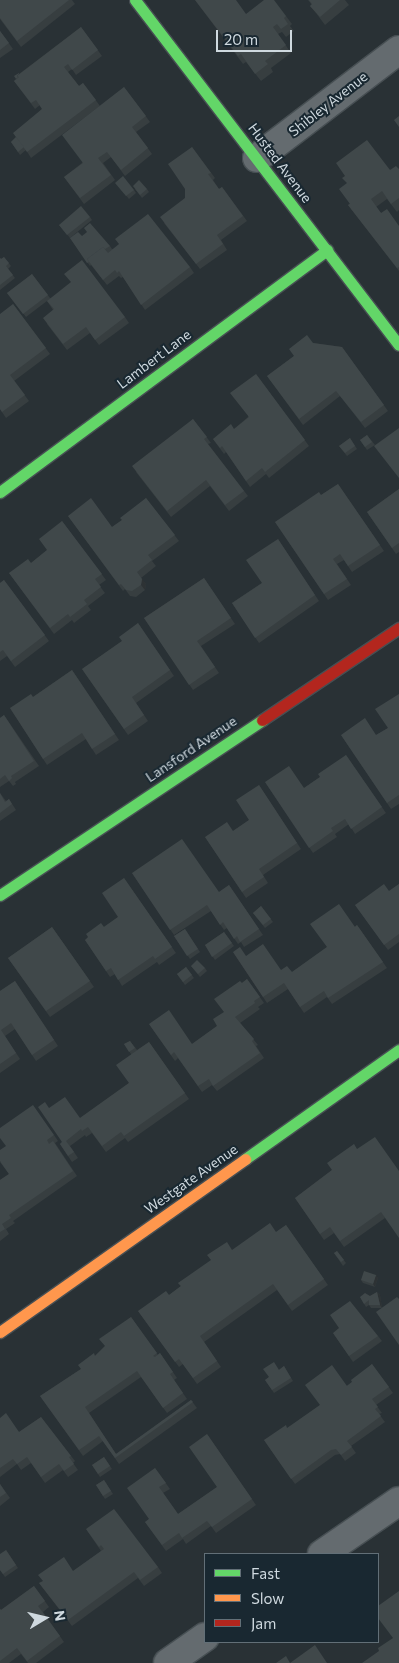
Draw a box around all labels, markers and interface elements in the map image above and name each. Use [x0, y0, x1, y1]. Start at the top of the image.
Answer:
scale bar [219, 20, 295, 52]
text: 20 m [224, 30, 258, 48]
street label: Shibley Avenue [285, 68, 371, 140]
street label: Husted Avenue [245, 120, 315, 206]
street label: Lambert Lane [114, 326, 194, 392]
street label: Lansford Avenue [142, 712, 240, 786]
street label: Westgate Avenue [141, 1141, 241, 1217]
legend [204, 1553, 379, 1643]
text: Fast [251, 1564, 280, 1582]
text: Slow [251, 1589, 284, 1607]
north arrow [20, 1593, 70, 1643]
text: N [51, 1609, 70, 1622]
text: Jam [251, 1614, 276, 1632]

